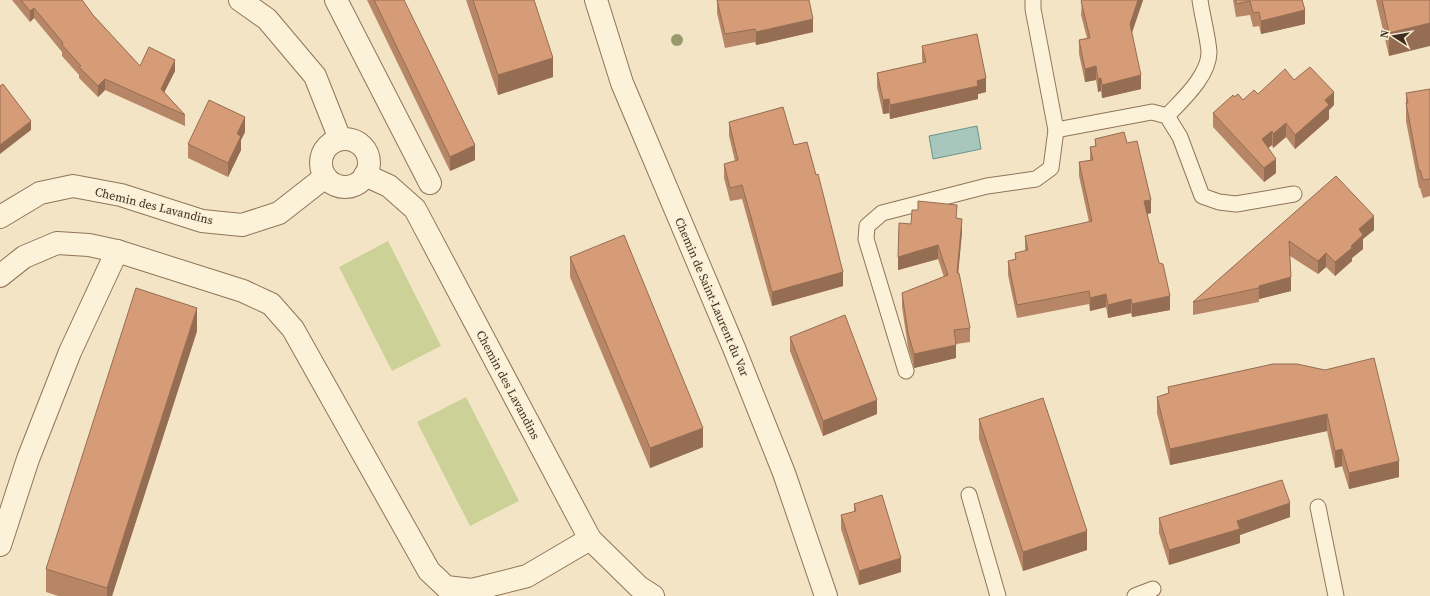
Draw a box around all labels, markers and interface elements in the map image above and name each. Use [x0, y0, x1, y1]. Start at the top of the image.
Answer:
north arrow [1374, 16, 1414, 56]
text: N [1377, 29, 1393, 40]
street label: Chemin des Lavandins [93, 184, 215, 228]
street label: Chemin de Saint-Laurent du Var [671, 215, 753, 379]
street label: Chemin des Lavandins [472, 328, 544, 442]

